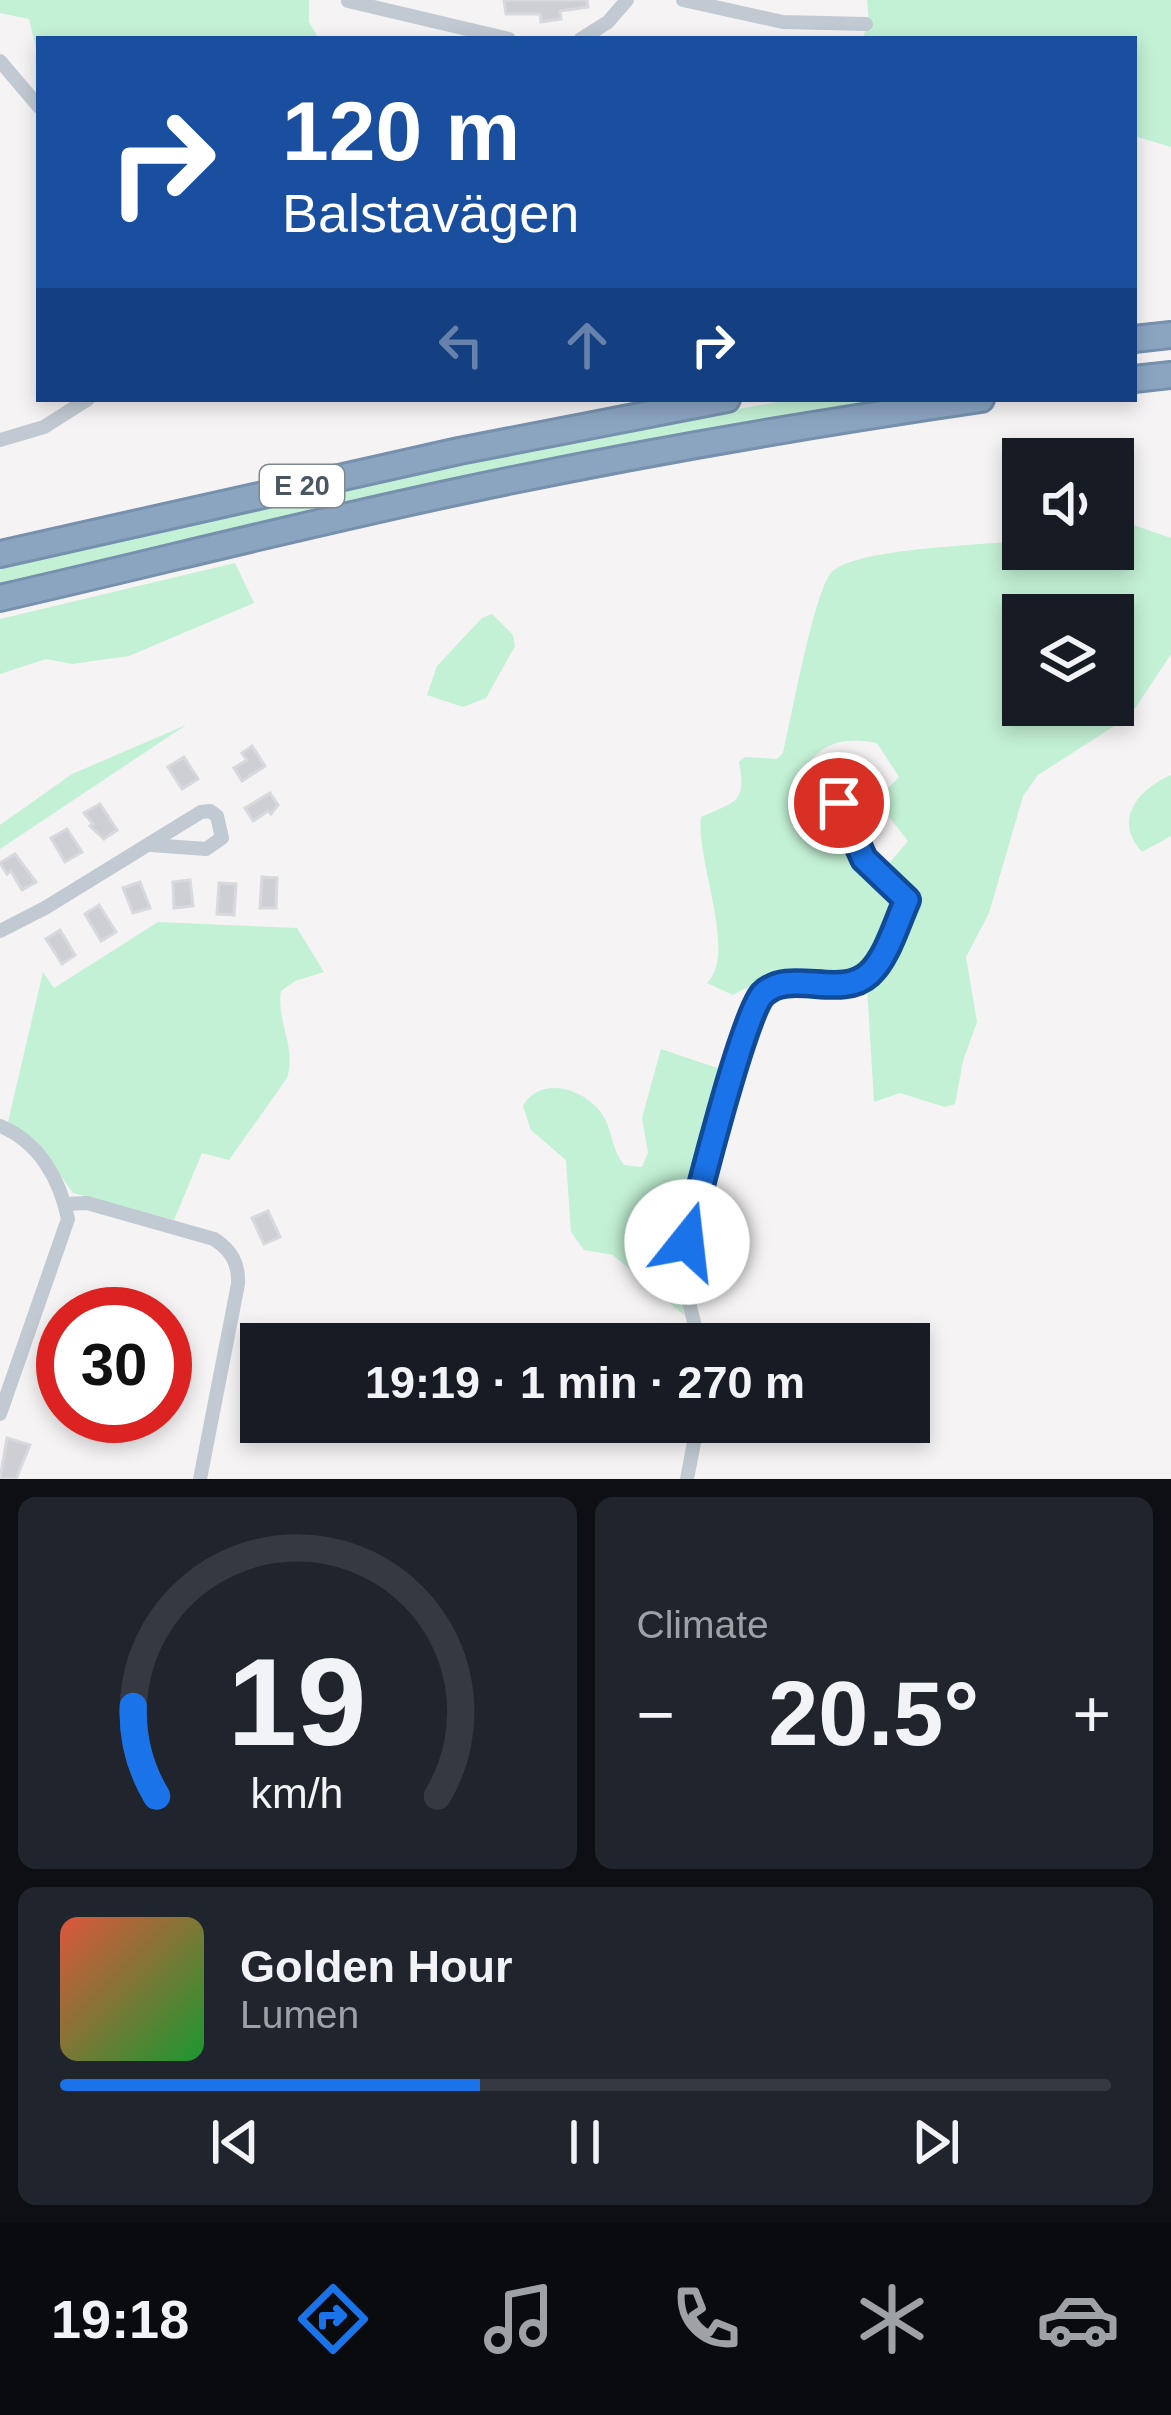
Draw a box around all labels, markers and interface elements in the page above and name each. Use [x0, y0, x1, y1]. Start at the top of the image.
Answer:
icon: right [84, 84, 240, 240]
text: 120 m [282, 84, 520, 178]
text: Balstavägen [282, 183, 579, 243]
icon: left [428, 312, 494, 378]
icon: ahead [554, 312, 620, 378]
icon: right [680, 312, 746, 378]
map controls [1002, 438, 1134, 726]
button: sound [1002, 438, 1134, 570]
road number: E 20 [260, 465, 344, 507]
button: layers [1002, 594, 1134, 726]
pin [788, 752, 890, 854]
icon: arrive [806, 770, 872, 836]
position arrow [624, 1179, 750, 1305]
speed limit sign: 30 [36, 1287, 192, 1443]
text: 19:19 · 1 min · 270 m [365, 1357, 805, 1408]
text: Climate [637, 1603, 769, 1646]
text: 19 [228, 1632, 367, 1771]
text: 20.5° [768, 1664, 979, 1764]
text: − [637, 1677, 675, 1751]
text: + [1072, 1677, 1111, 1751]
text: km/h [251, 1769, 344, 1817]
text: Golden Hour [240, 1941, 512, 1992]
text: Lumen [240, 1993, 359, 2036]
icon: previous [202, 2109, 268, 2175]
icon: pause [552, 2109, 618, 2175]
icon: next [903, 2109, 969, 2175]
icon: directions [291, 2277, 375, 2361]
icon: music [477, 2277, 561, 2361]
icon: phone [664, 2277, 748, 2361]
icon: climate [850, 2277, 934, 2361]
icon: car [1036, 2277, 1120, 2361]
text: 19:18 [51, 2289, 189, 2349]

